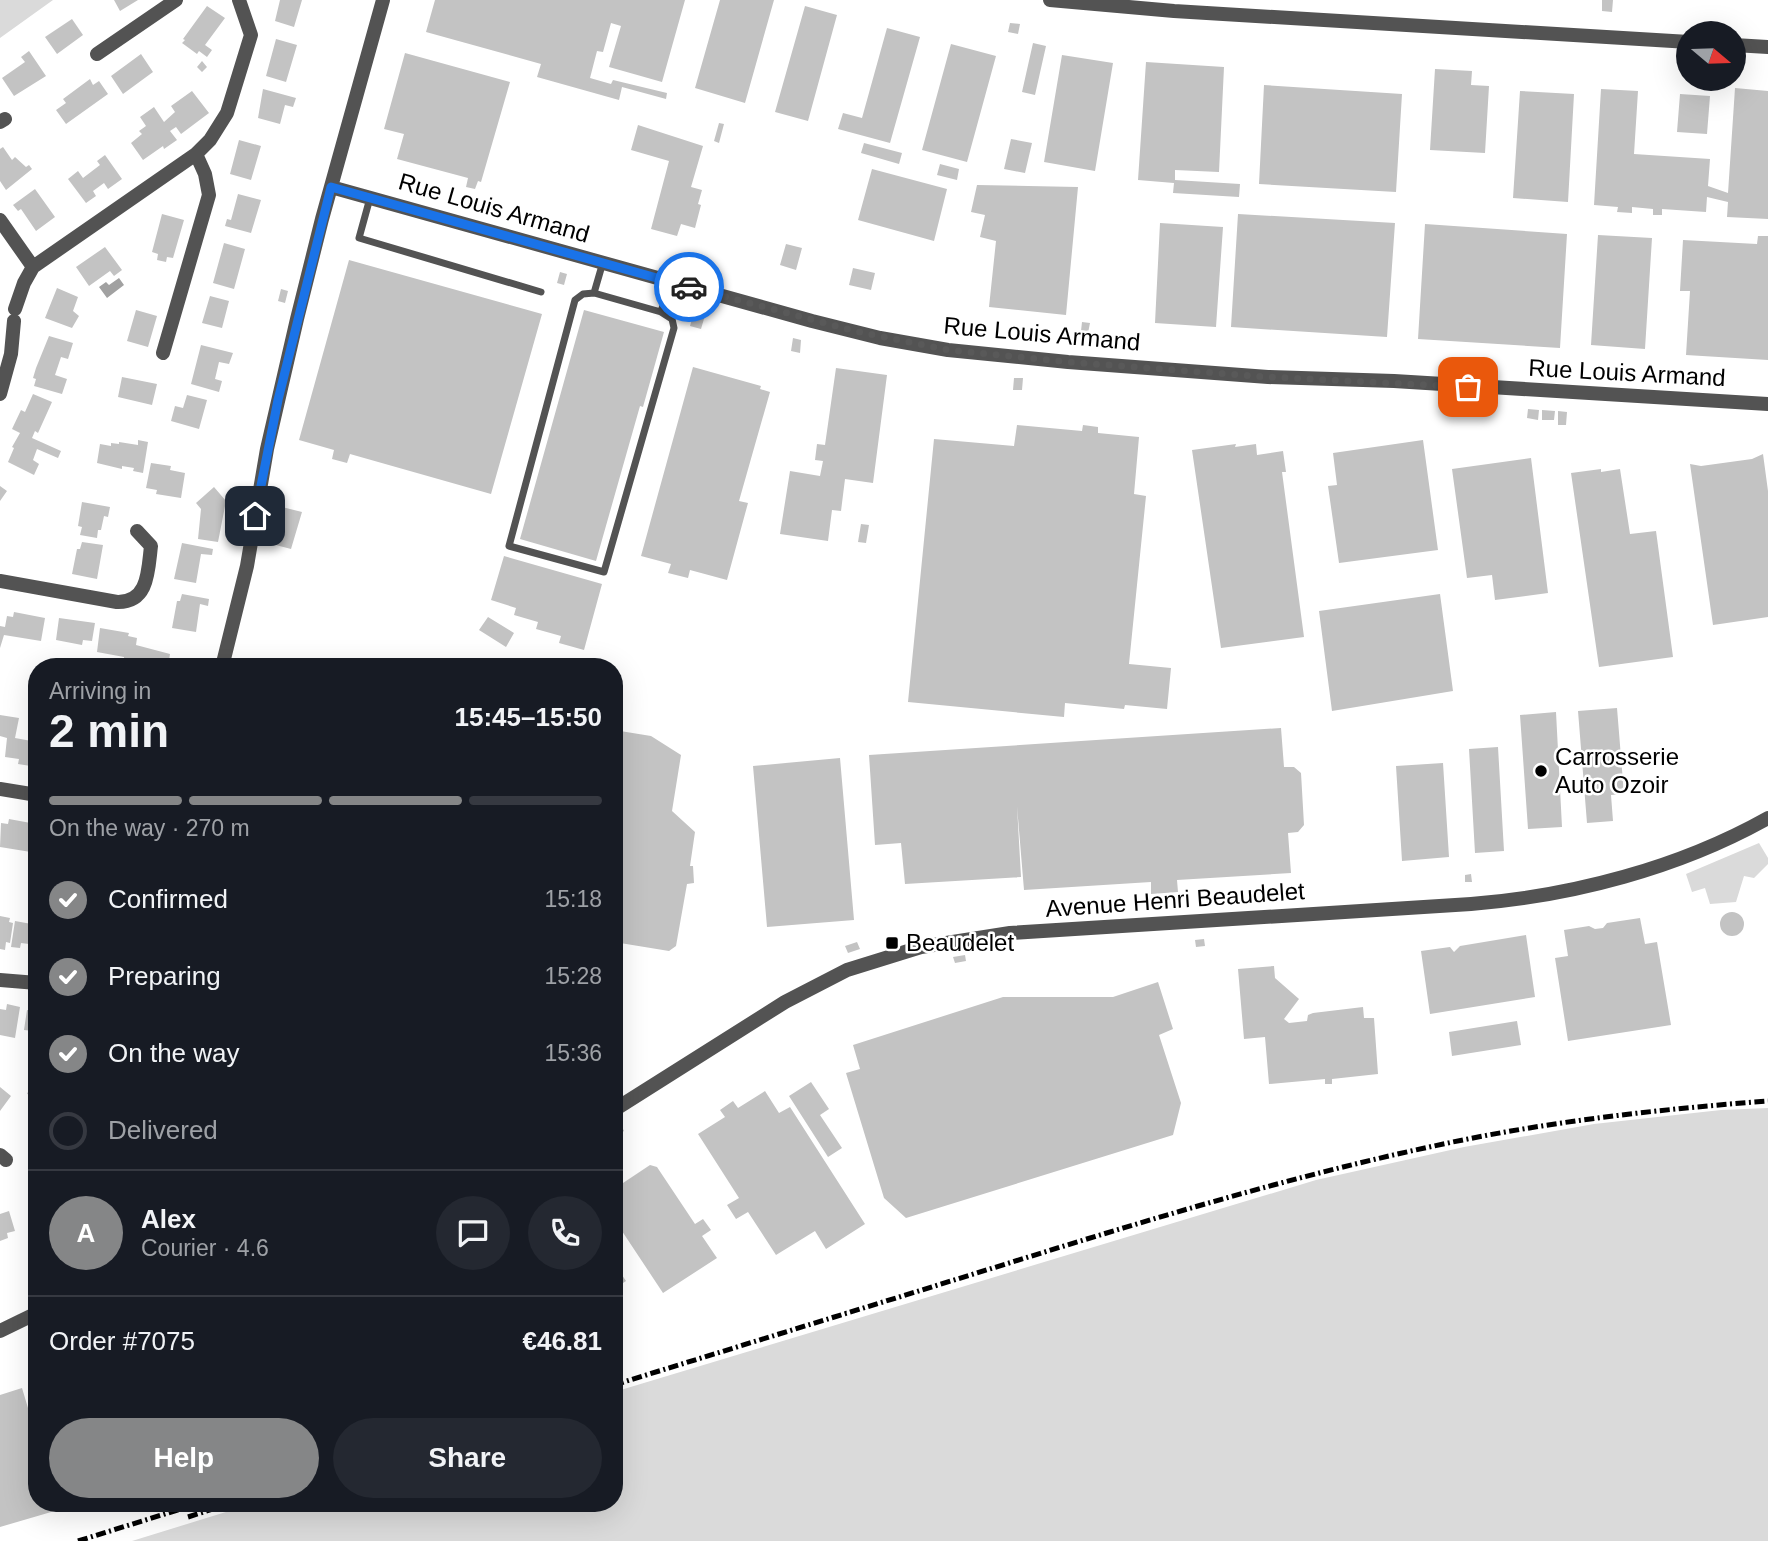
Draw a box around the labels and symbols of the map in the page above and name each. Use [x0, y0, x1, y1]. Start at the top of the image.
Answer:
north arrow [1676, 21, 1746, 91]
street label: Rue Louis Armand [396, 167, 593, 248]
courier [654, 252, 724, 322]
street label: Rue Louis Armand [943, 311, 1142, 356]
street label: Rue Louis Armand [1528, 354, 1726, 391]
pin [1438, 357, 1498, 417]
pin [225, 486, 285, 546]
place label: Carrosserie Auto Ozoir [1555, 743, 1679, 798]
marker: Carrosserie Auto Ozoir [1533, 763, 1549, 779]
street label: Avenue Henri Beaudelet [1044, 877, 1306, 922]
place label: Beaudelet [906, 929, 1014, 956]
marker: Beaudelet [884, 935, 900, 951]

